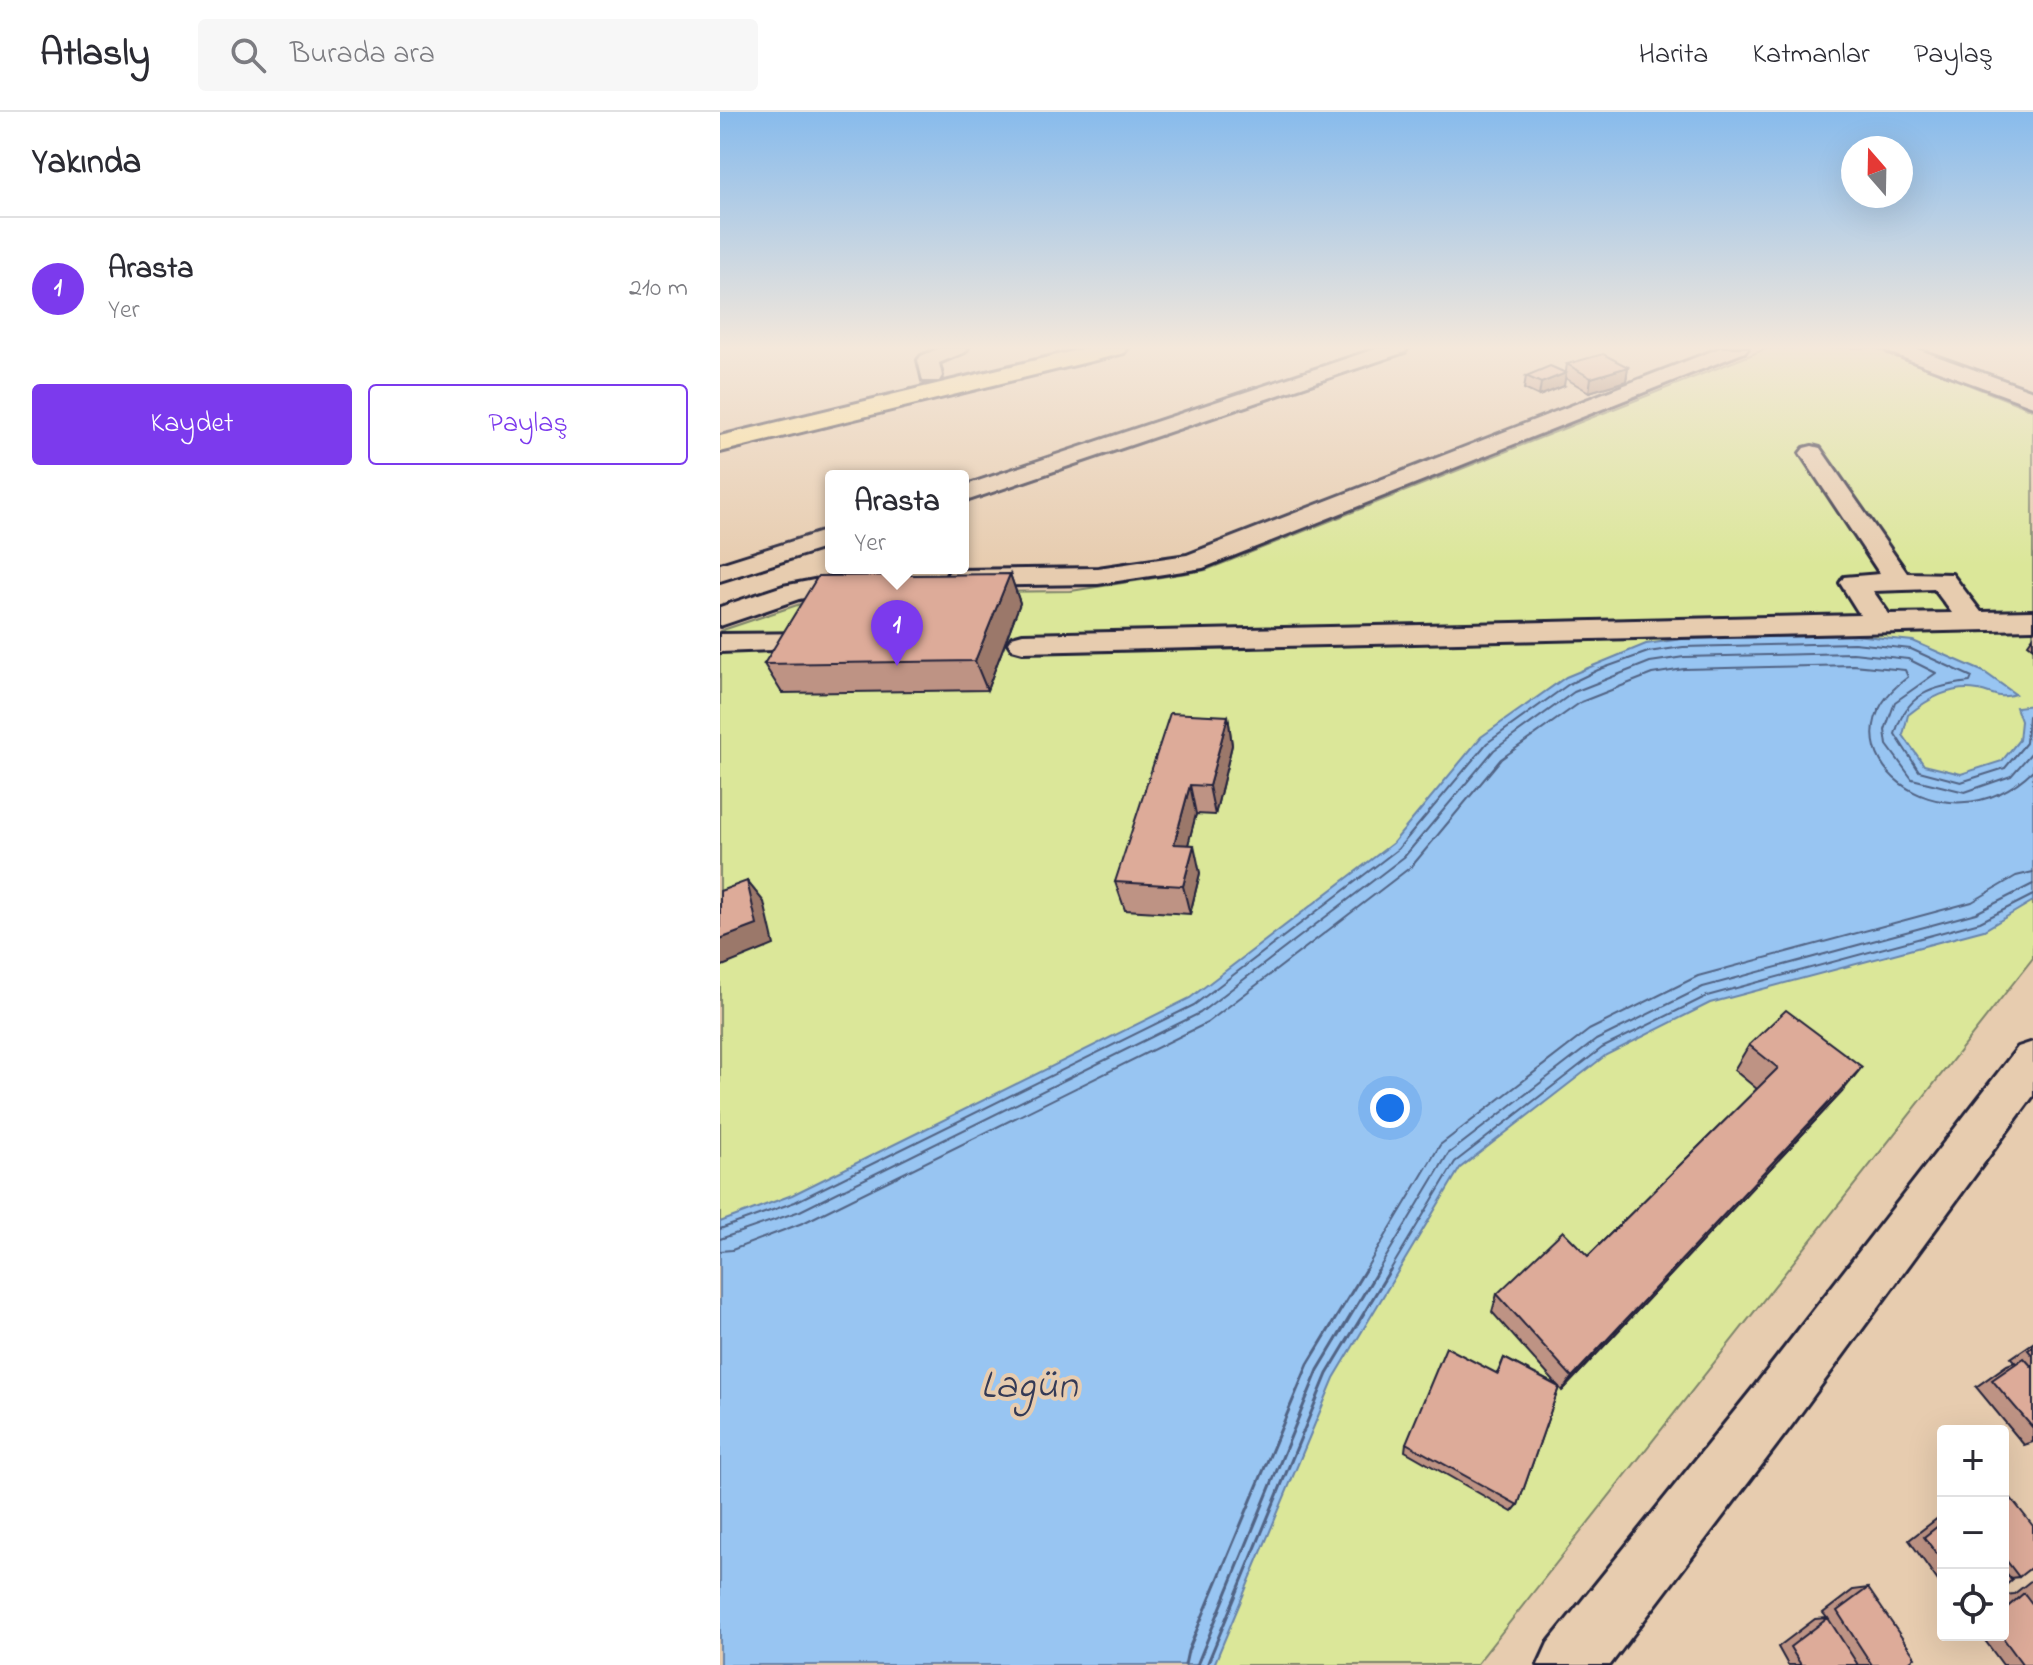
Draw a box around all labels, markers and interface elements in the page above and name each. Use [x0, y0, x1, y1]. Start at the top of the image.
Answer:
search box [198, 19, 758, 91]
text: Atlasly [40, 27, 150, 83]
icon: search [226, 33, 270, 77]
text: Burada ara [290, 33, 435, 77]
text: Harita [1639, 35, 1708, 76]
text: Katmanlar [1752, 35, 1870, 76]
text: Paylaş [1914, 35, 1993, 76]
north arrow [1841, 136, 1913, 208]
text: Yakında [32, 139, 141, 189]
text: Arasta [108, 248, 194, 292]
text: 1 [54, 270, 62, 308]
text: 210 m [629, 270, 688, 308]
text: Yer [108, 292, 140, 330]
button: Kaydet [32, 384, 352, 465]
button: Paylaş [368, 384, 688, 465]
popup [825, 470, 969, 574]
text: Arasta [854, 481, 940, 525]
text: Yer [854, 525, 886, 563]
pin: 1 [871, 600, 923, 666]
your location [1370, 1088, 1410, 1128]
water label: Lagün [981, 1358, 1079, 1417]
map controls [1937, 1425, 2009, 1641]
button: + [1937, 1425, 2009, 1497]
button: − [1937, 1497, 2009, 1569]
button: locate [1937, 1569, 2009, 1641]

